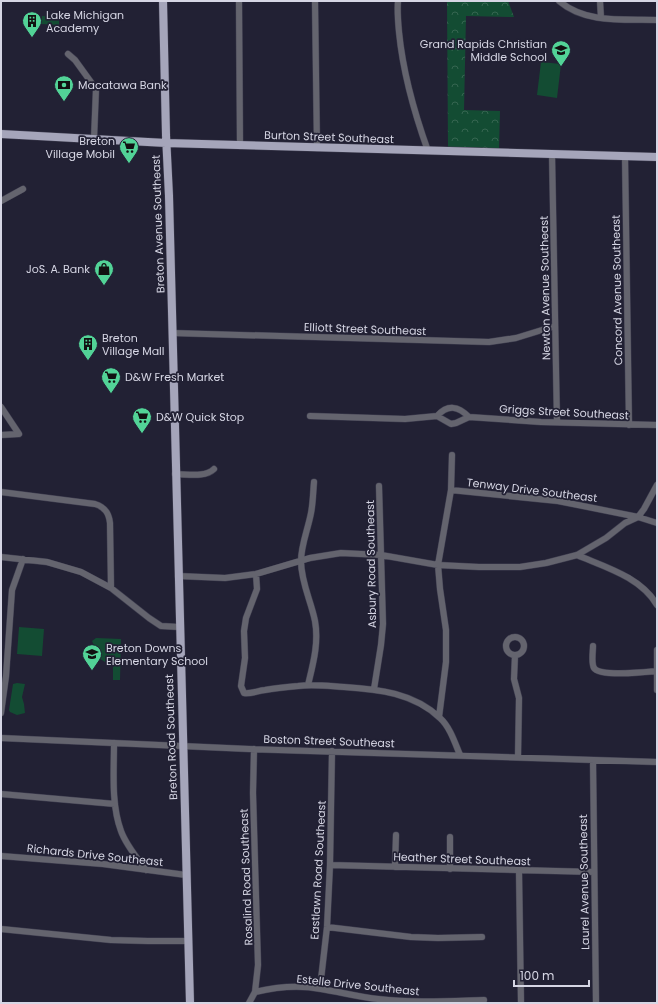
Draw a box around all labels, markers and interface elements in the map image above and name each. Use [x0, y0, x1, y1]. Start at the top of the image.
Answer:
place label: Lake Michigan Academy [46, 7, 124, 36]
building icon: Lake Michigan Academy [21, 10, 43, 38]
place label: Grand Rapids Christian Middle School [420, 36, 547, 65]
school or university icon: Grand Rapids Christian Middle School [550, 39, 572, 67]
bank icon: Macatawa Bank [53, 74, 75, 102]
place label: Macatawa Bank [78, 77, 167, 93]
street label: Burton Street Southeast [264, 127, 394, 147]
place label: Breton Village Mobil [45, 133, 115, 162]
supermarket icon: Breton Village Mobil [118, 136, 140, 164]
street label: Breton Avenue Southeast [148, 155, 168, 293]
street label: Concord Avenue Southeast [608, 215, 626, 365]
street label: Newton Avenue Southeast [536, 216, 554, 360]
shop icon: JoS. A. Bank [93, 258, 115, 286]
place label: JoS. A. Bank [26, 261, 90, 277]
street label: Elliott Street Southeast [304, 319, 426, 339]
place label: Breton Village Mall [102, 330, 165, 359]
building icon: Breton Village Mall [77, 333, 99, 361]
supermarket icon: D&W Fresh Market [100, 366, 122, 394]
place label: D&W Fresh Market [125, 369, 224, 385]
street label: Griggs Street Southeast [499, 401, 629, 423]
supermarket icon: D&W Quick Stop [131, 406, 153, 434]
place label: D&W Quick Stop [156, 409, 244, 425]
street label: Tenway Drive Southeast [466, 474, 598, 506]
street label: Asbury Road Southeast [362, 500, 380, 628]
place label: Breton Downs Elementary School [106, 640, 208, 669]
school or university icon: Breton Downs Elementary School [81, 643, 103, 671]
street label: Breton Road Southeast [161, 674, 181, 800]
street label: Boston Street Southeast [263, 731, 395, 751]
street label: Eastlawn Road Southeast [306, 800, 330, 940]
street label: Rosalind Road Southeast [236, 808, 256, 946]
street label: Laurel Avenue Southeast [575, 814, 593, 950]
street label: Richards Drive Southeast [26, 840, 164, 870]
street label: Heather Street Southeast [393, 849, 531, 869]
scale bar [514, 962, 589, 988]
text: 100 m [520, 967, 554, 984]
street label: Estelle Drive Southeast [296, 971, 420, 999]

